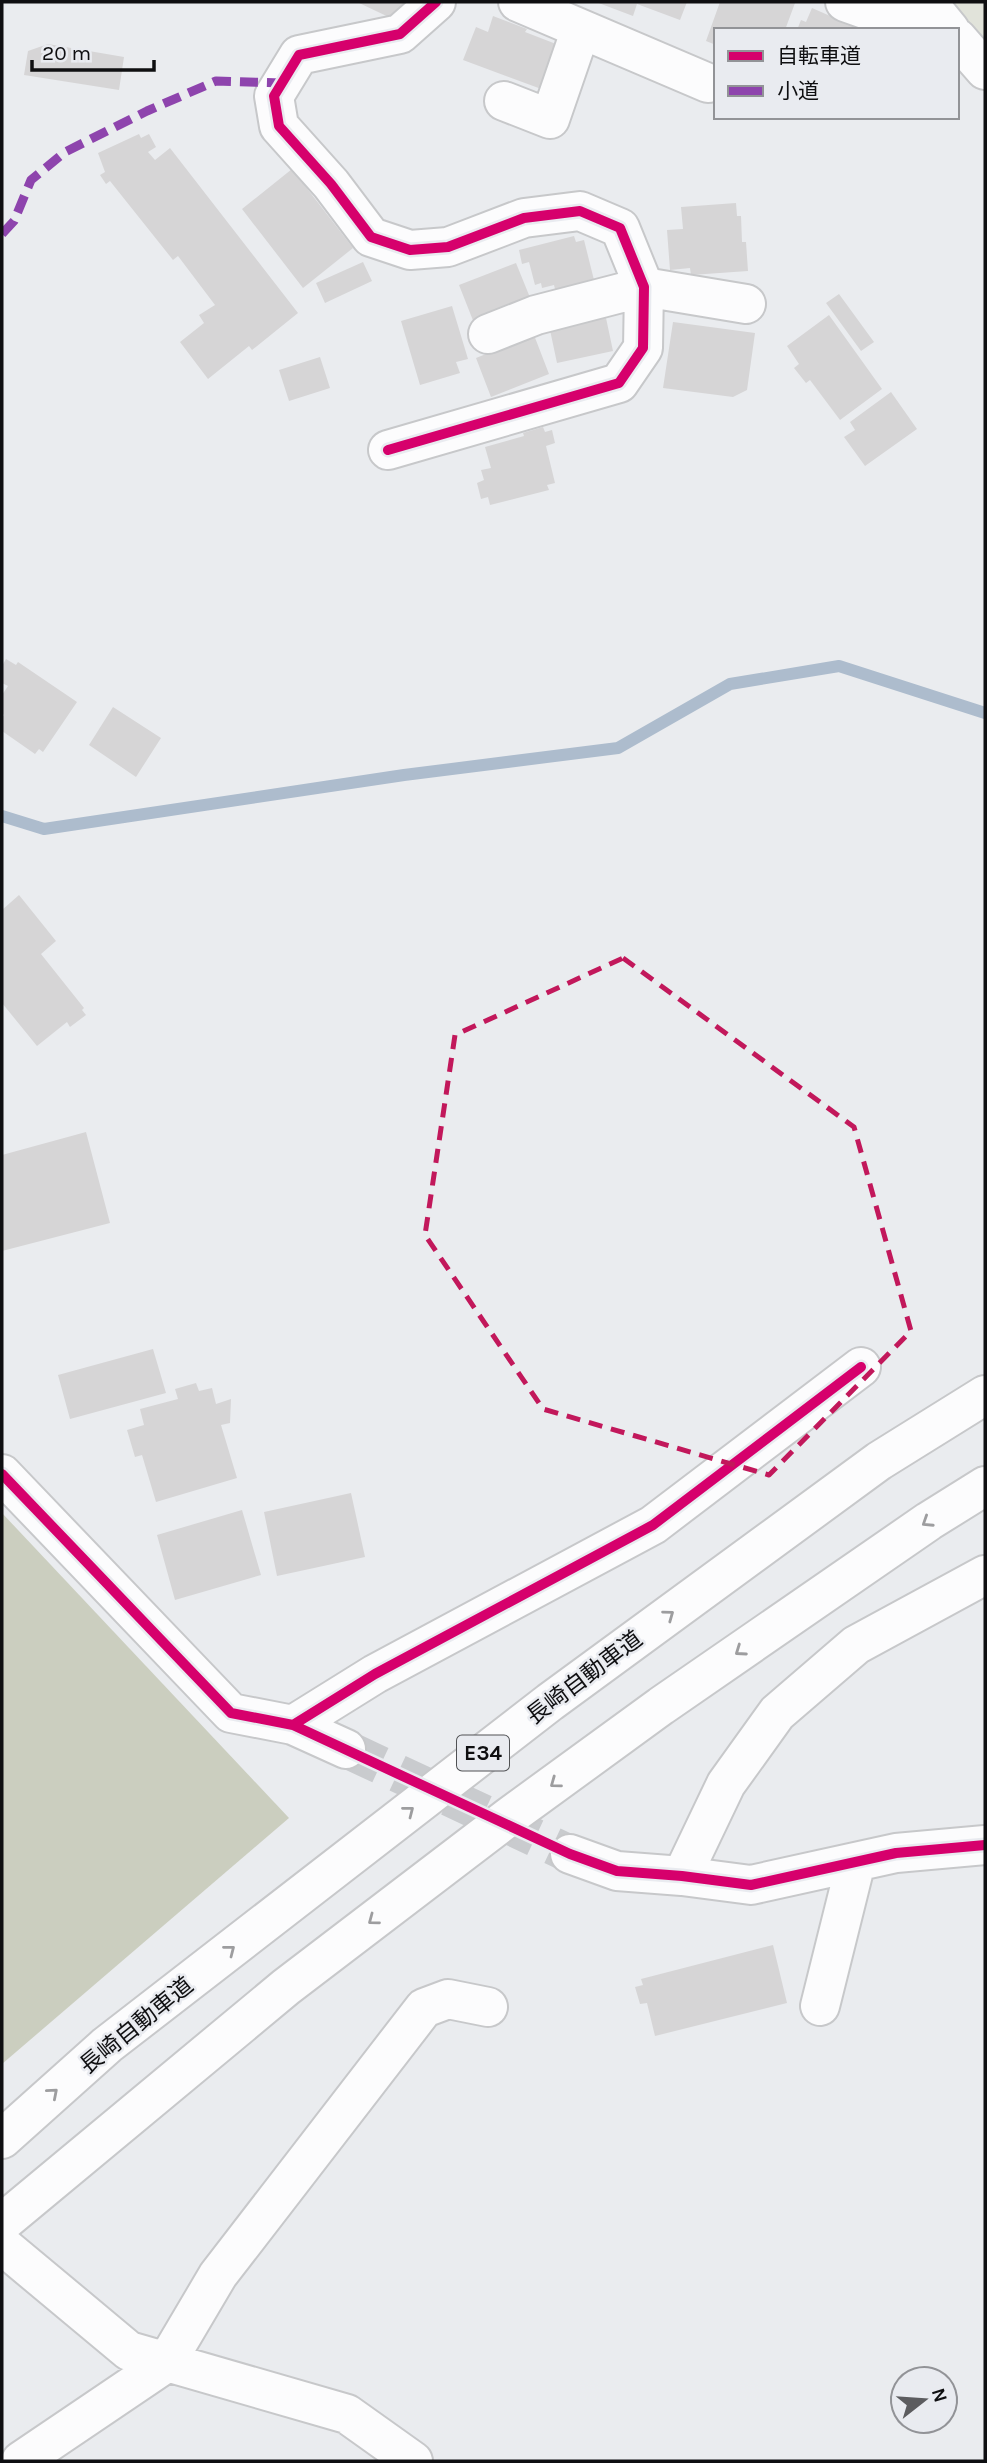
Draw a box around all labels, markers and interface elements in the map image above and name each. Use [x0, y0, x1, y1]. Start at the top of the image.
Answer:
scale bar [32, 28, 154, 72]
legend [714, 28, 959, 119]
text: 20 m [42, 41, 91, 65]
text: 自転車道 [777, 44, 861, 68]
text: 小道 [777, 79, 819, 103]
one-way arrow [922, 1514, 935, 1527]
one-way arrow [661, 1610, 674, 1623]
street label: 長崎自動車道 [521, 1625, 648, 1730]
one-way arrow [735, 1643, 748, 1655]
road number: E34 [457, 1736, 509, 1770]
one-way arrow [550, 1775, 563, 1787]
one-way arrow [402, 1806, 414, 1819]
one-way arrow [368, 1912, 381, 1925]
one-way arrow [222, 1946, 234, 1959]
street label: 長崎自動車道 [74, 1971, 198, 2079]
one-way arrow [45, 2089, 58, 2102]
north arrow [889, 2365, 959, 2435]
text: N [927, 2386, 952, 2405]

